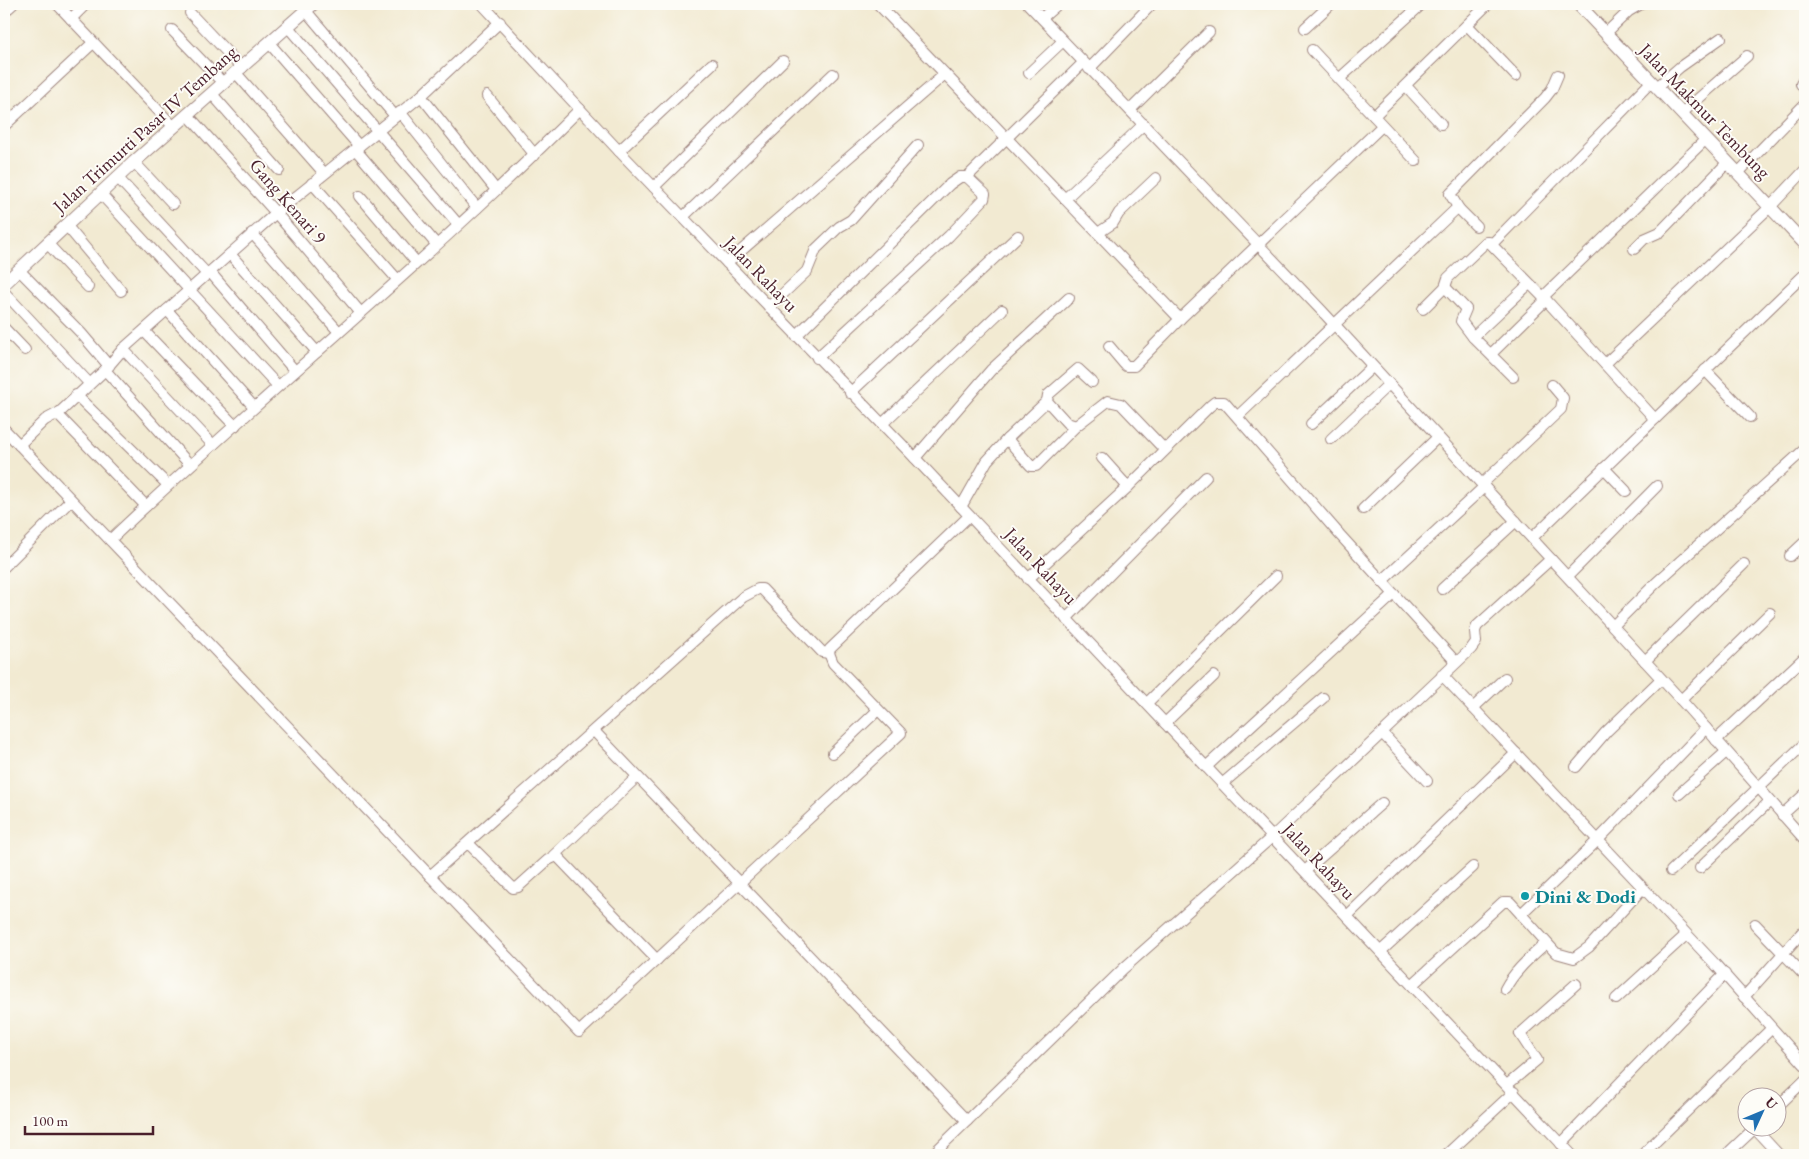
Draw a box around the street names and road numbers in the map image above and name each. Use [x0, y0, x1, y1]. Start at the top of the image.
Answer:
street label: Jalan Makmur Tembung [1632, 36, 1777, 185]
street label: Jalan Trimurti Pasar IV Tembang [46, 39, 243, 220]
street label: Gang Kenari 9 [244, 153, 332, 249]
street label: Jalan Rahayu [717, 229, 804, 317]
street label: Jalan Rahayu [998, 521, 1083, 610]
street label: Jalan Rahayu [1276, 816, 1361, 905]

